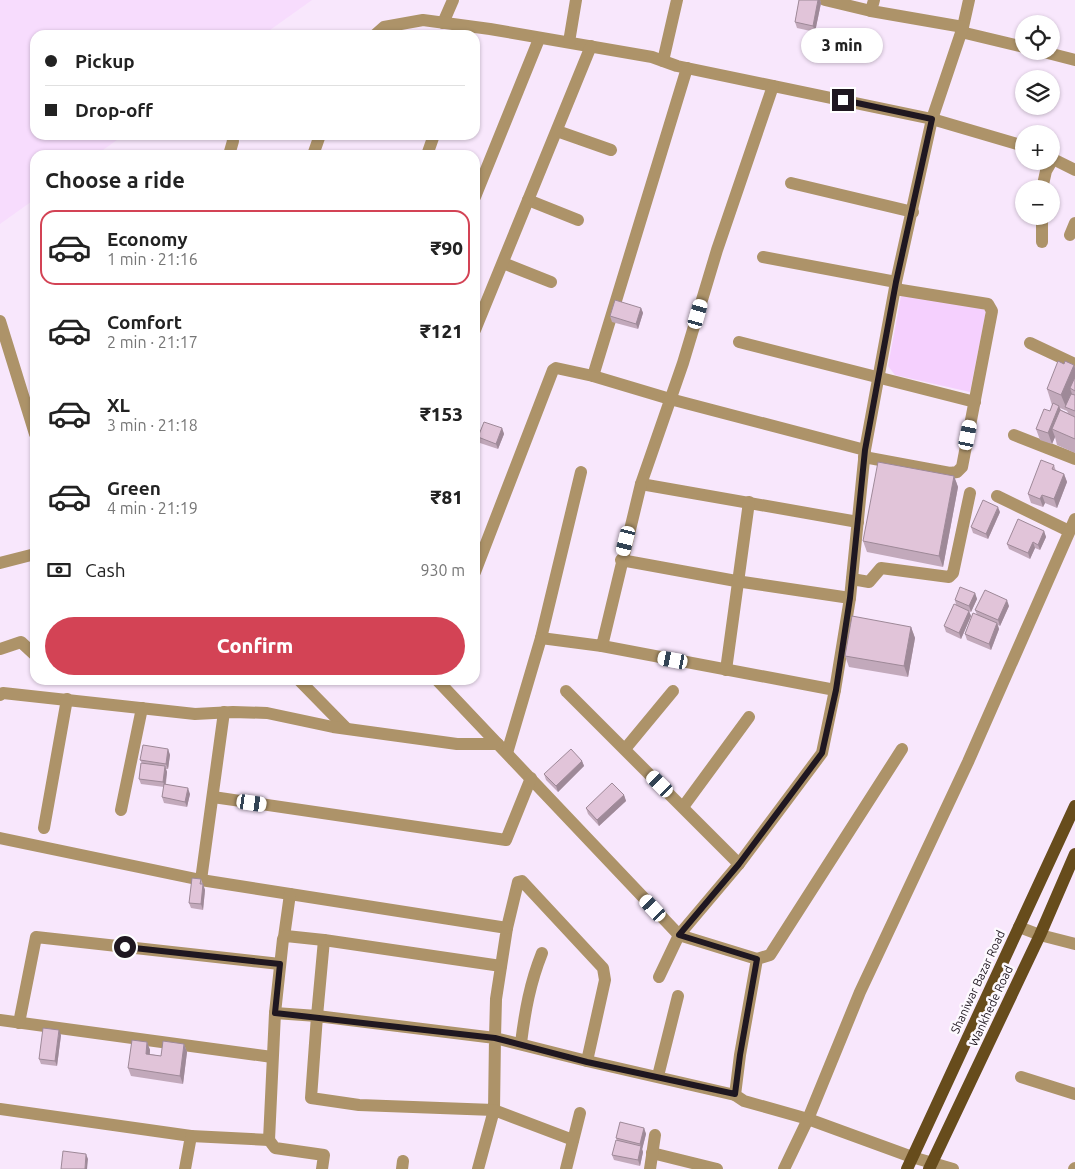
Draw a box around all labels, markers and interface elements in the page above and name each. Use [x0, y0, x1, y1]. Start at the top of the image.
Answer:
map controls [1015, 15, 1060, 225]
button: locate [1015, 15, 1060, 60]
callout: 3 min [802, 28, 884, 62]
text: 3 min [822, 36, 862, 54]
text: Pickup [75, 50, 135, 72]
button: layers [1015, 70, 1060, 115]
route end [832, 89, 854, 111]
text: Drop-off [75, 99, 153, 121]
button: + [1015, 125, 1060, 170]
text: Choose a ride [45, 167, 185, 192]
button: − [1015, 180, 1060, 225]
icon: car [47, 225, 92, 270]
text: Economy [107, 228, 188, 250]
text: ₹90 [431, 237, 463, 259]
text: 1 min · 21:16 [107, 250, 198, 268]
car [686, 298, 709, 330]
icon: car [47, 308, 92, 353]
text: Comfort [107, 311, 182, 333]
text: ₹121 [420, 320, 463, 342]
text: 2 min · 21:17 [107, 333, 198, 351]
icon: car [47, 391, 92, 436]
text: XL [107, 394, 130, 416]
text: ₹153 [420, 403, 463, 425]
text: 3 min · 21:18 [107, 416, 198, 434]
car [957, 419, 978, 451]
icon: car [47, 474, 92, 519]
text: Green [107, 477, 161, 499]
text: ₹81 [431, 486, 463, 508]
text: 4 min · 21:19 [107, 499, 198, 517]
car [615, 525, 636, 557]
icon: cash [45, 556, 73, 584]
text: Cash [85, 559, 126, 581]
text: 930 m [420, 561, 465, 579]
button: Confirm [45, 617, 465, 675]
car [656, 650, 689, 670]
car [644, 768, 675, 800]
car [236, 793, 267, 813]
car [637, 892, 668, 924]
street label: Shaniwar Bazar Road [948, 928, 1007, 1035]
route start [114, 936, 136, 958]
street label: Wankhede Road [966, 963, 1015, 1048]

